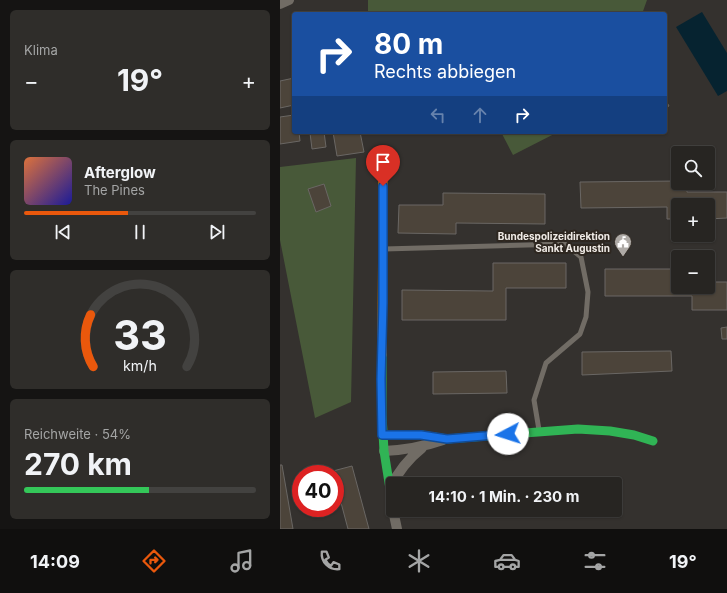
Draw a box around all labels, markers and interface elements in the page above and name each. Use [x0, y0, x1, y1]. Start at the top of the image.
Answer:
text: 80 m [374, 27, 443, 61]
icon: right [308, 28, 360, 80]
text: Klima [24, 42, 58, 58]
text: Rechts abbiegen [374, 61, 516, 82]
text: 19° [117, 62, 163, 98]
text: − [24, 68, 39, 94]
text: + [241, 68, 256, 94]
icon: left [427, 104, 449, 126]
icon: ahead [469, 104, 491, 126]
icon: right [511, 104, 533, 126]
pin [366, 145, 400, 186]
map controls [671, 146, 715, 294]
button: search [671, 146, 715, 190]
icon: arrive [372, 151, 394, 173]
text: Afterglow [84, 163, 156, 182]
text: The Pines [84, 182, 145, 198]
button: + [671, 198, 715, 242]
icon: previous [52, 221, 74, 243]
icon: pause [129, 221, 151, 243]
icon: next [206, 221, 228, 243]
place label: Bundespolizeidirektion Sankt Augustin [498, 230, 610, 255]
public building icon: Bundespolizeidirektion Sankt Augustin [613, 232, 633, 257]
button: − [671, 250, 715, 294]
text: 33 [113, 310, 167, 360]
text: km/h [123, 357, 157, 374]
position arrow [487, 413, 529, 455]
text: Reichweite · 54% [24, 426, 131, 442]
text: 270 km [24, 446, 132, 482]
speed limit sign: 40 [292, 465, 344, 517]
text: 14:10 · 1 Min. · 230 m [429, 487, 579, 506]
icon: directions [140, 547, 168, 575]
icon: music [228, 547, 256, 575]
icon: phone [316, 547, 344, 575]
icon: climate [405, 547, 433, 575]
icon: car [493, 547, 521, 575]
icon: filters [581, 547, 609, 575]
text: 14:09 [30, 551, 80, 572]
text: 19° [669, 551, 697, 572]

